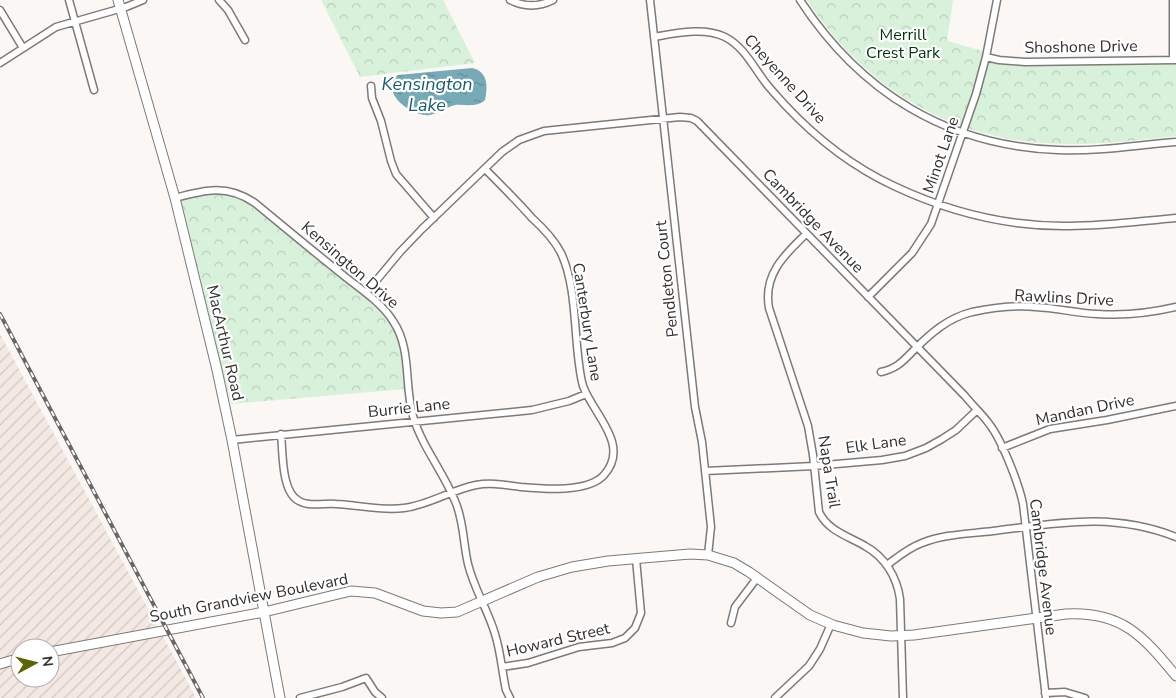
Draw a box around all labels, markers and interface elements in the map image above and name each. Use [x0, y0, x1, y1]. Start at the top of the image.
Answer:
park label: Merrill Crest Park [866, 24, 941, 64]
street label: Cheyenne Drive [739, 29, 831, 129]
street label: Shoshone Drive [1024, 35, 1138, 59]
water label: Kensington Lake [382, 72, 472, 117]
street label: Minot Lane [918, 114, 964, 196]
street label: Cambridge Avenue [757, 164, 869, 278]
street label: Kensington Drive [296, 216, 404, 314]
street label: Pendleton Court [650, 219, 684, 338]
street label: Canterbury Lane [567, 261, 607, 383]
street label: MacArthur Road [201, 283, 249, 403]
street label: Rawlins Drive [1014, 284, 1114, 312]
street label: Mandan Drive [1034, 389, 1136, 431]
street label: Burrie Lane [367, 393, 451, 423]
street label: Elk Lane [844, 429, 908, 459]
street label: Napa Trail [812, 434, 846, 510]
street label: Cambridge Avenue [1024, 498, 1062, 636]
street label: South Grandview Boulevard [148, 568, 350, 628]
street label: Howard Street [504, 617, 612, 663]
north arrow [10, 638, 60, 688]
text: N [37, 655, 57, 668]

